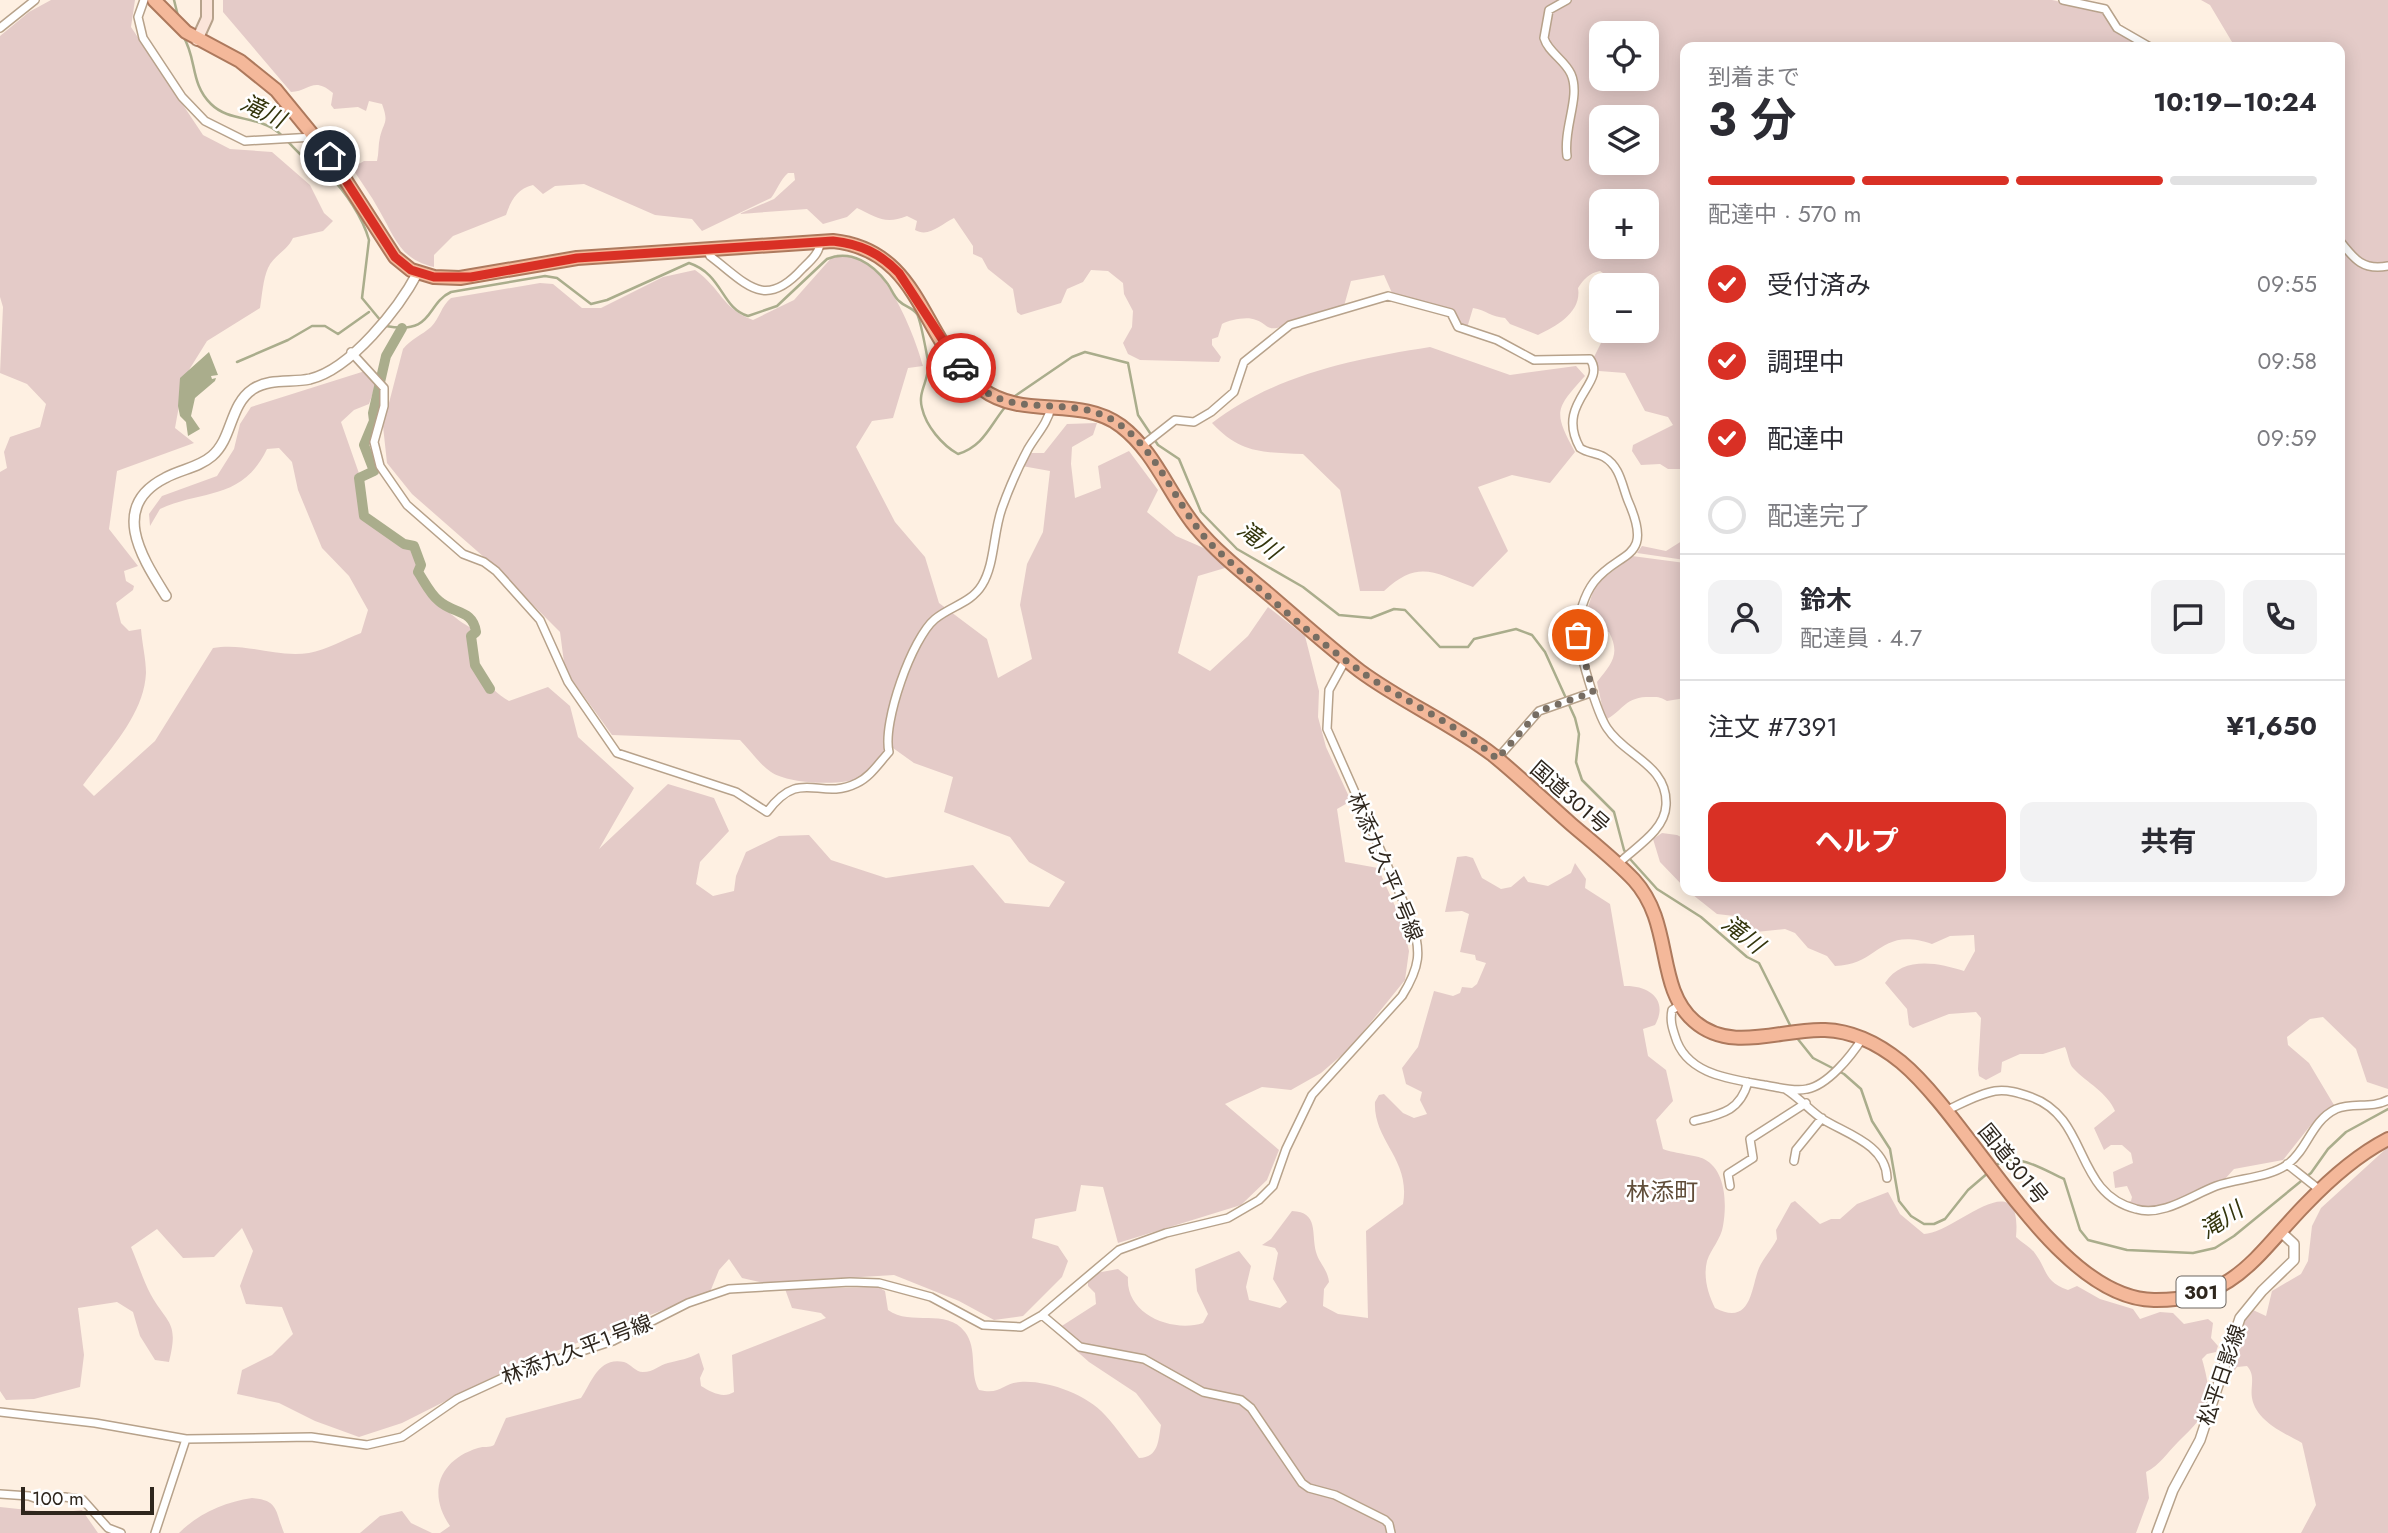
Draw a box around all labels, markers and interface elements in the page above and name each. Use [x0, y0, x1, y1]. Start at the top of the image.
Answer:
map controls [1589, 21, 1659, 343]
button: locate [1589, 21, 1659, 91]
text: 到着まで [1708, 60, 1800, 94]
text: 10:19–10:24 [2153, 83, 2317, 121]
water label: 滝川 [235, 86, 294, 138]
text: 3 分 [1708, 87, 1796, 153]
button: layers [1589, 105, 1659, 175]
pin [300, 126, 360, 186]
icon: home [311, 137, 349, 175]
button: + [1589, 189, 1659, 259]
text: 配達中 · 570 m [1708, 197, 1861, 231]
icon: check [1708, 265, 1746, 303]
text: 受付済み [1767, 266, 1871, 304]
text: 09:55 [2257, 267, 2317, 301]
button: − [1589, 273, 1659, 343]
courier [926, 333, 996, 403]
icon: check [1708, 342, 1746, 380]
text: 調理中 [1767, 343, 1845, 381]
text: 09:58 [2258, 344, 2317, 378]
icon: car [942, 349, 980, 387]
icon: check [1708, 419, 1746, 457]
text: 配達中 [1767, 420, 1845, 458]
text: 09:59 [2257, 421, 2317, 455]
text: 配達完了 [1767, 497, 1871, 535]
water label: 滝川 [1230, 513, 1290, 569]
button: person [1708, 580, 1782, 654]
button: chat [2151, 580, 2225, 654]
button: phone [2243, 580, 2317, 654]
text: 鈴木 [1800, 581, 1852, 619]
pin [1548, 605, 1608, 665]
icon: bag [1559, 616, 1597, 654]
text: 配達員 · 4.7 [1800, 621, 1922, 655]
text: ¥1,650 [2227, 707, 2317, 745]
text: 注文 #7391 [1708, 708, 1838, 746]
street label: 国道301号 [1524, 754, 1616, 840]
street label: 林添九久平１号線 [1340, 788, 1430, 946]
button: ヘルプ [1708, 802, 2006, 882]
button: 共有 [2020, 802, 2317, 882]
water label: 滝川 [1714, 906, 1774, 963]
street label: 国道301号 [1971, 1117, 2055, 1211]
district label: 林添町 [1626, 1174, 1698, 1209]
water label: 滝川 [2192, 1192, 2252, 1247]
road number: 301 [2176, 1276, 2226, 1308]
street label: 林添九久平１号線 [497, 1307, 657, 1393]
street label: 松平日影線 [2191, 1320, 2253, 1430]
scale bar [21, 1484, 154, 1516]
text: 100 m [32, 1485, 84, 1512]

